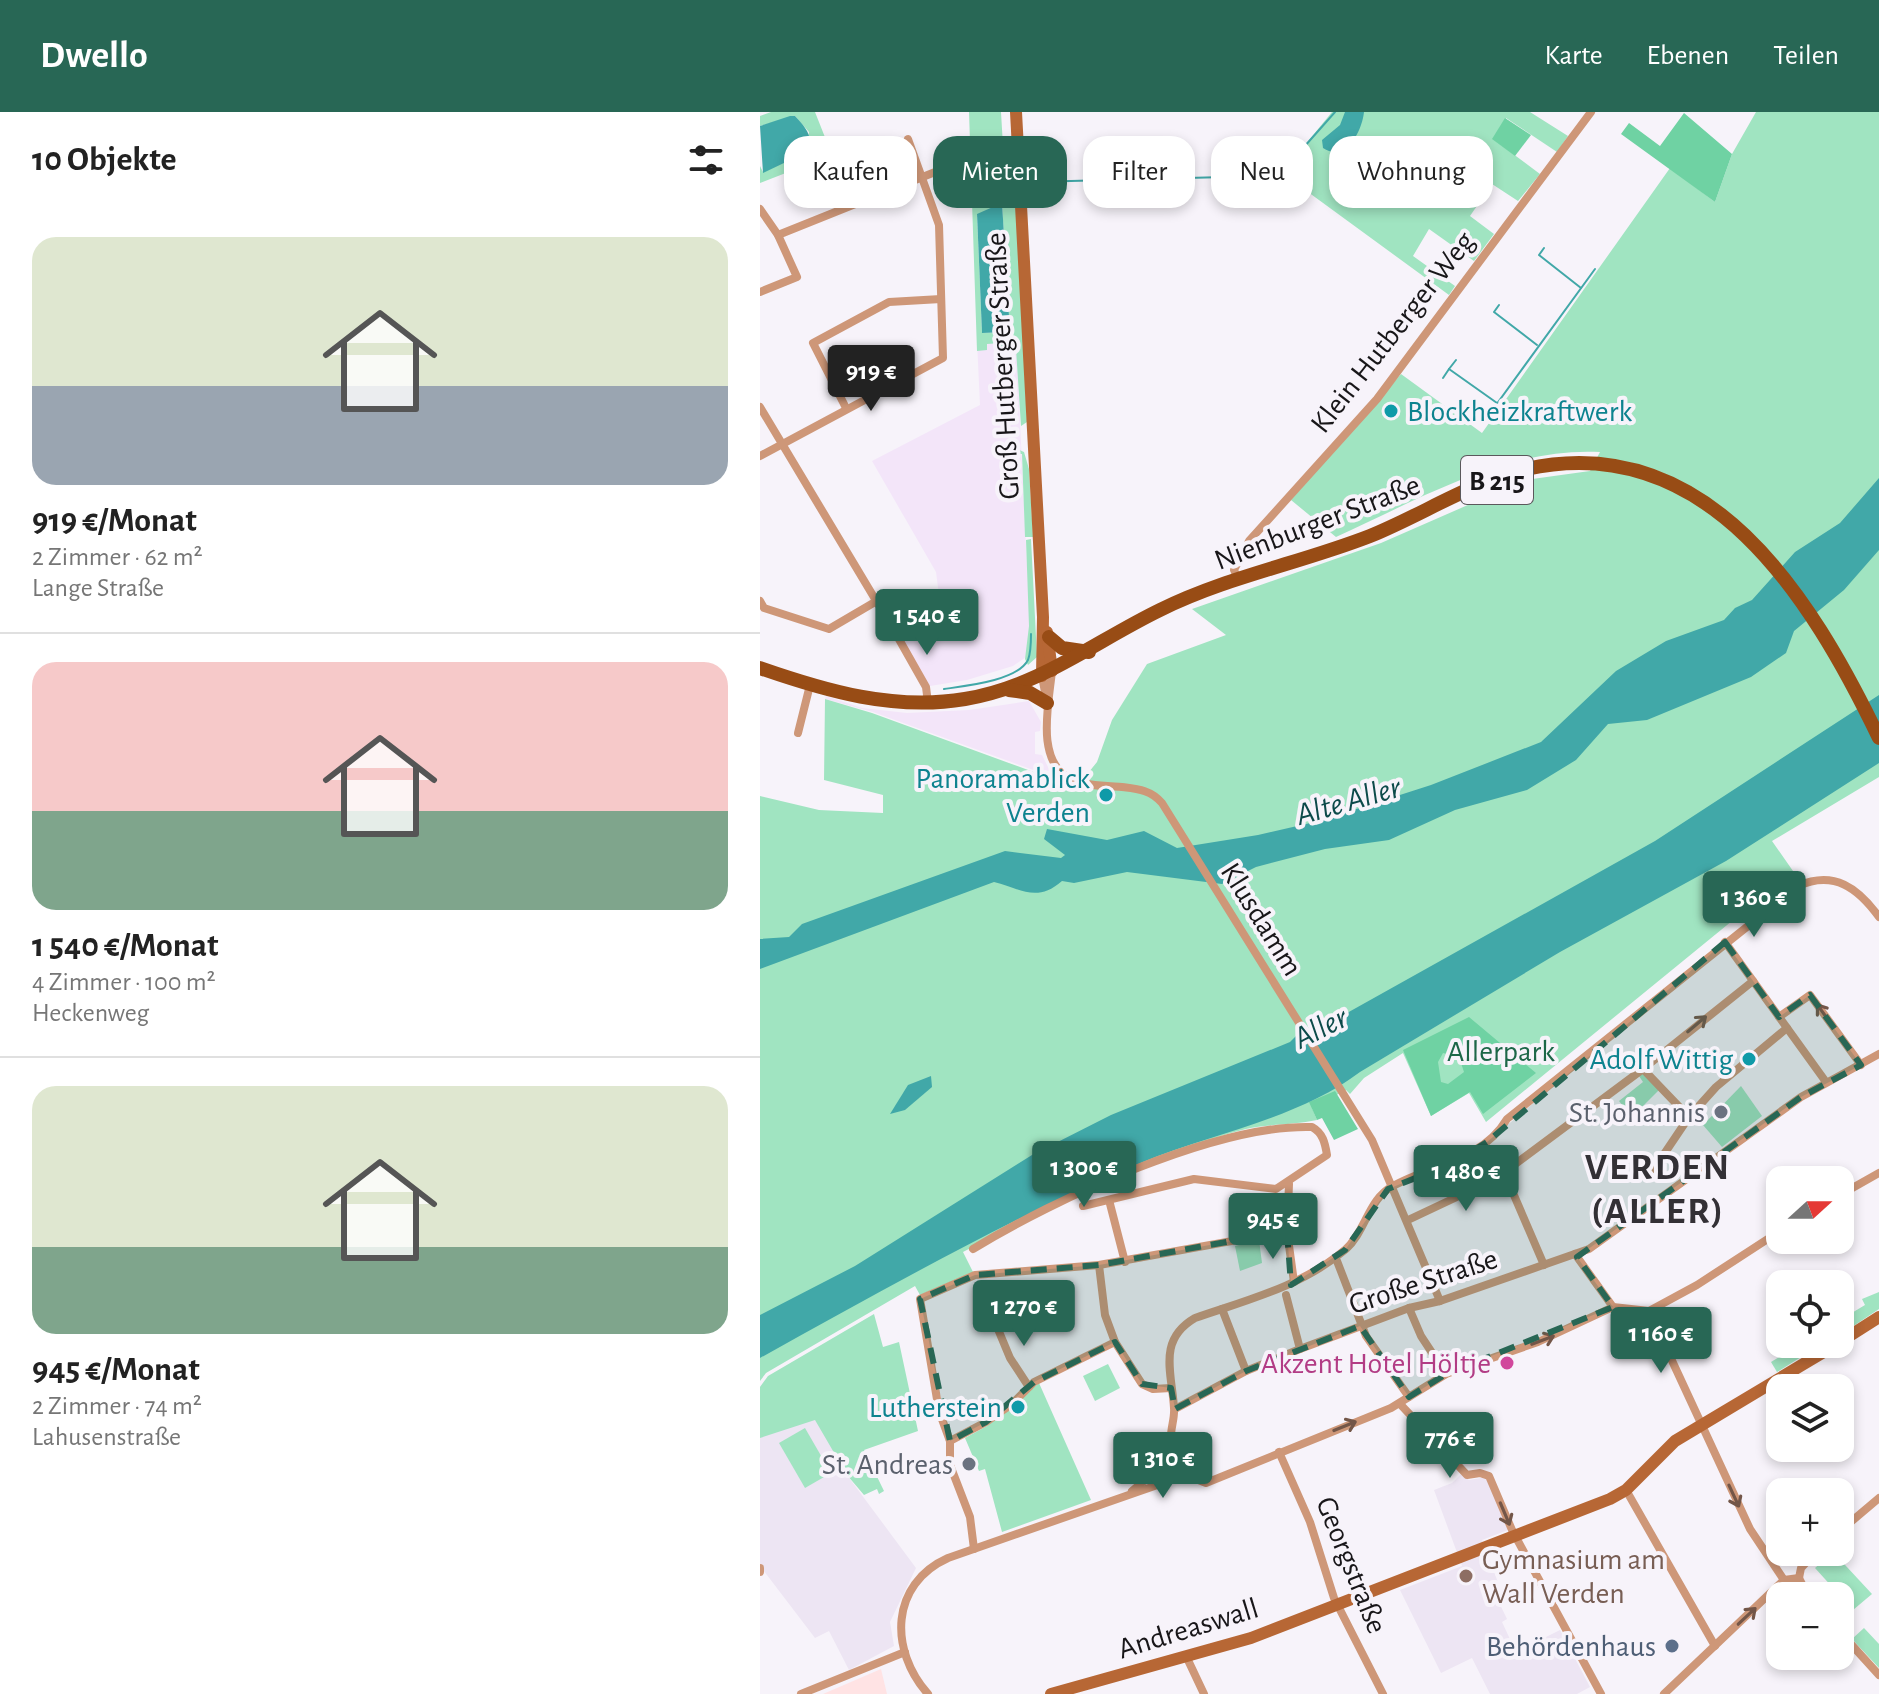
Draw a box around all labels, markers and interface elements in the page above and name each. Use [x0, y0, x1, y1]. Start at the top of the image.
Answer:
text: Dwello [40, 37, 148, 75]
text: Karte [1544, 42, 1603, 70]
text: Ebenen [1647, 42, 1729, 70]
text: Teilen [1773, 42, 1839, 70]
chip: Kaufen [784, 136, 917, 208]
chip: Mieten [933, 136, 1067, 208]
chip: Filter [1083, 136, 1195, 208]
chip: Neu [1211, 136, 1313, 208]
chip: Wohnung [1329, 136, 1493, 208]
icon: filters [684, 138, 728, 182]
text: 10 Objekte [32, 143, 176, 177]
street label: Klein Hutberger Weg [1305, 226, 1481, 439]
street label: Groß Hutberger Straße [981, 232, 1025, 500]
icon: home [308, 289, 452, 433]
pin: 919 € [815, 345, 927, 413]
text: 919 € [846, 358, 896, 384]
place label: Blockheizkraftwerk [1407, 397, 1632, 427]
marker: Blockheizkraftwerk [1382, 402, 1400, 420]
road number: B 215 [1461, 456, 1533, 504]
street label: Nienburger Straße [1210, 470, 1424, 576]
text: 919 €/Monat [32, 504, 197, 538]
text: 2 Zimmer · 62 m² [32, 544, 203, 570]
text: Lange Straße [32, 575, 164, 601]
pin: 1 540 € [853, 589, 1001, 657]
text: 1 540 € [893, 602, 961, 628]
icon: home [308, 714, 452, 858]
place label: Panoramablick Verden [916, 764, 1090, 828]
water label: Alte Aller [1291, 770, 1406, 831]
marker: Panoramablick Verden [1097, 786, 1115, 804]
street label: Klusdamm [1215, 858, 1308, 981]
pin: 1 360 € [1680, 871, 1828, 939]
text: 1 360 € [1721, 884, 1787, 910]
text: 1 540 €/Monat [32, 929, 219, 963]
text: 4 Zimmer · 100 m² [32, 969, 216, 995]
text: Heckenweg [32, 1000, 149, 1026]
water label: Aller [1288, 1000, 1354, 1055]
one-way arrow [1816, 1004, 1833, 1026]
one-way arrow [1686, 1015, 1707, 1033]
park label: Allerpark [1447, 1037, 1555, 1067]
place label: Adolf Wittig [1589, 1045, 1733, 1075]
marker: Adolf Wittig [1740, 1050, 1758, 1068]
place label: St. Johannis [1569, 1098, 1705, 1128]
marker: St. Johannis [1712, 1103, 1730, 1121]
icon: home [308, 1138, 452, 1282]
pin: 1 300 € [1010, 1141, 1158, 1209]
pin: 1 480 € [1392, 1145, 1540, 1213]
district label: VERDEN (ALLER) [1585, 1149, 1731, 1231]
text: 1 300 € [1050, 1154, 1118, 1180]
text: 1 480 € [1432, 1158, 1500, 1184]
north arrow [1766, 1166, 1854, 1254]
map controls [1766, 1166, 1854, 1670]
pin: 945 € [1217, 1193, 1329, 1261]
text: 945 € [1247, 1206, 1299, 1232]
street label: Große Straße [1345, 1244, 1501, 1320]
button: locate [1766, 1270, 1854, 1358]
pin: 1 270 € [950, 1280, 1098, 1348]
text: 1 270 € [991, 1293, 1057, 1319]
pin: 1 160 € [1587, 1307, 1735, 1375]
text: 1 160 € [1629, 1320, 1693, 1346]
one-way arrow [1530, 1332, 1555, 1346]
place label: Akzent Hotel Höltje [1261, 1349, 1491, 1379]
text: 945 €/Monat [32, 1353, 200, 1387]
marker: Akzent Hotel Höltje [1498, 1354, 1516, 1372]
button: layers [1766, 1374, 1854, 1462]
text: 2 Zimmer · 74 m² [32, 1393, 202, 1419]
place label: Lutherstein [869, 1393, 1002, 1423]
marker: Lutherstein [1009, 1398, 1027, 1416]
pin: 776 € [1394, 1412, 1506, 1480]
one-way arrow [1332, 1417, 1357, 1432]
text: Lahusenstraße [32, 1424, 181, 1450]
text: 776 € [1424, 1425, 1476, 1451]
pin: 1 310 € [1089, 1432, 1237, 1500]
text: 1 310 € [1131, 1445, 1195, 1471]
place label: St. Andreas [822, 1450, 953, 1480]
marker: St. Andreas [960, 1455, 978, 1473]
button: + [1766, 1478, 1854, 1566]
one-way arrow [1727, 1484, 1742, 1508]
street label: Georgstraße [1310, 1493, 1392, 1638]
one-way arrow [1499, 1501, 1513, 1526]
place label: Gymnasium am Wall Verden [1482, 1545, 1665, 1609]
marker: Gymnasium am Wall Verden [1457, 1567, 1475, 1585]
button: − [1766, 1582, 1854, 1670]
street label: Andreaswall [1115, 1593, 1262, 1664]
one-way arrow [1736, 1608, 1756, 1626]
place label: Behördenhaus [1486, 1632, 1656, 1662]
marker: Behördenhaus [1663, 1637, 1681, 1655]

